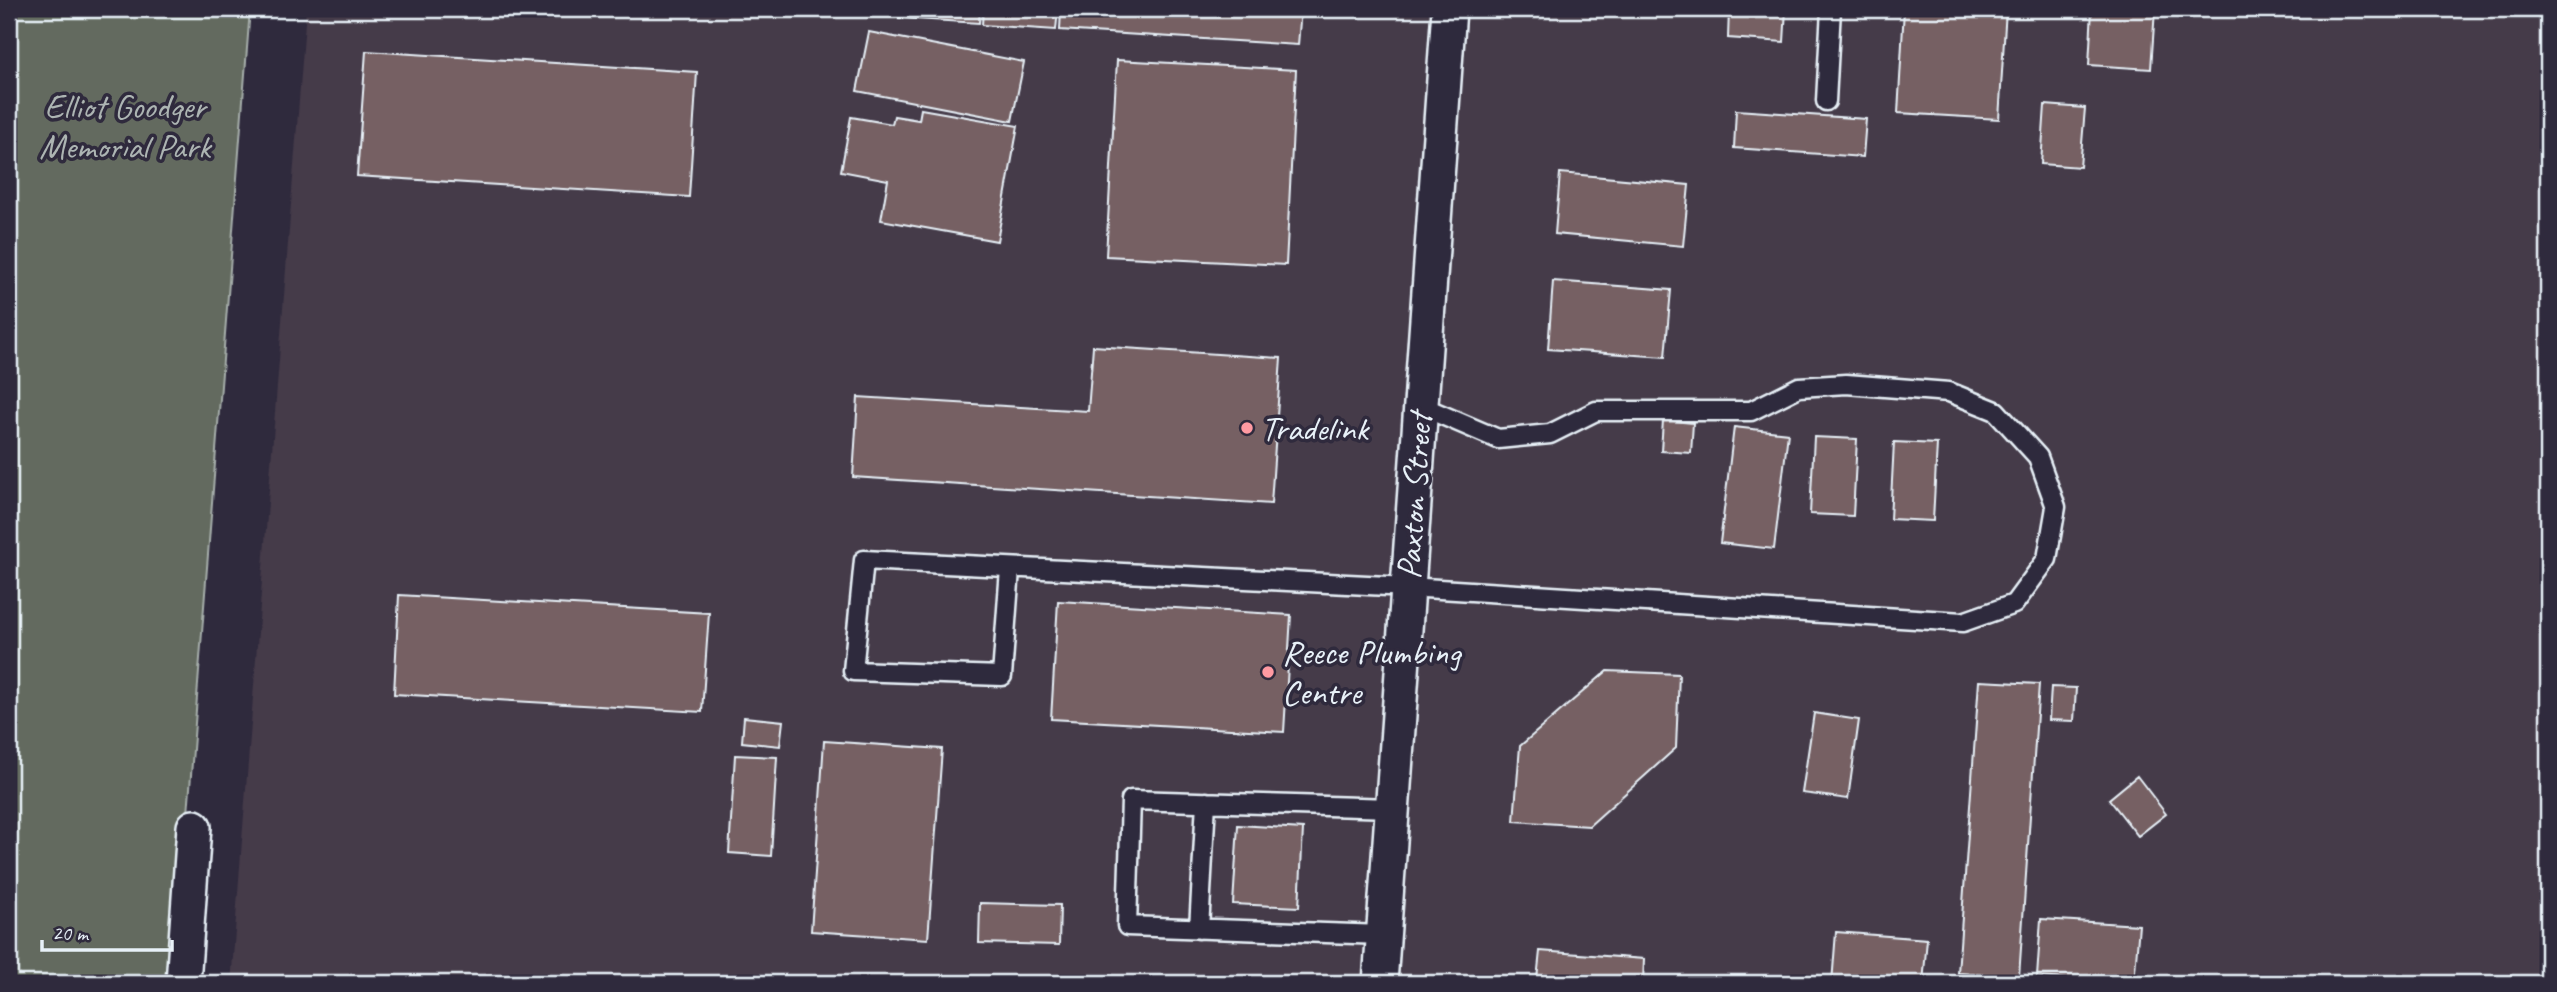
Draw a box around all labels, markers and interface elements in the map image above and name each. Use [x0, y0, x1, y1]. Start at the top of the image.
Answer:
park label: Elliot Goodger Memorial Park [39, 84, 213, 169]
place label: Tradelink [1261, 406, 1370, 451]
street label: Paxton Street [1386, 407, 1443, 581]
marker: Tradelink [1239, 420, 1255, 436]
place label: Reece Plumbing Centre [1282, 630, 1463, 715]
marker: Reece Plumbing Centre [1260, 664, 1276, 680]
scale bar [42, 908, 172, 952]
text: 20 m [52, 920, 90, 946]

